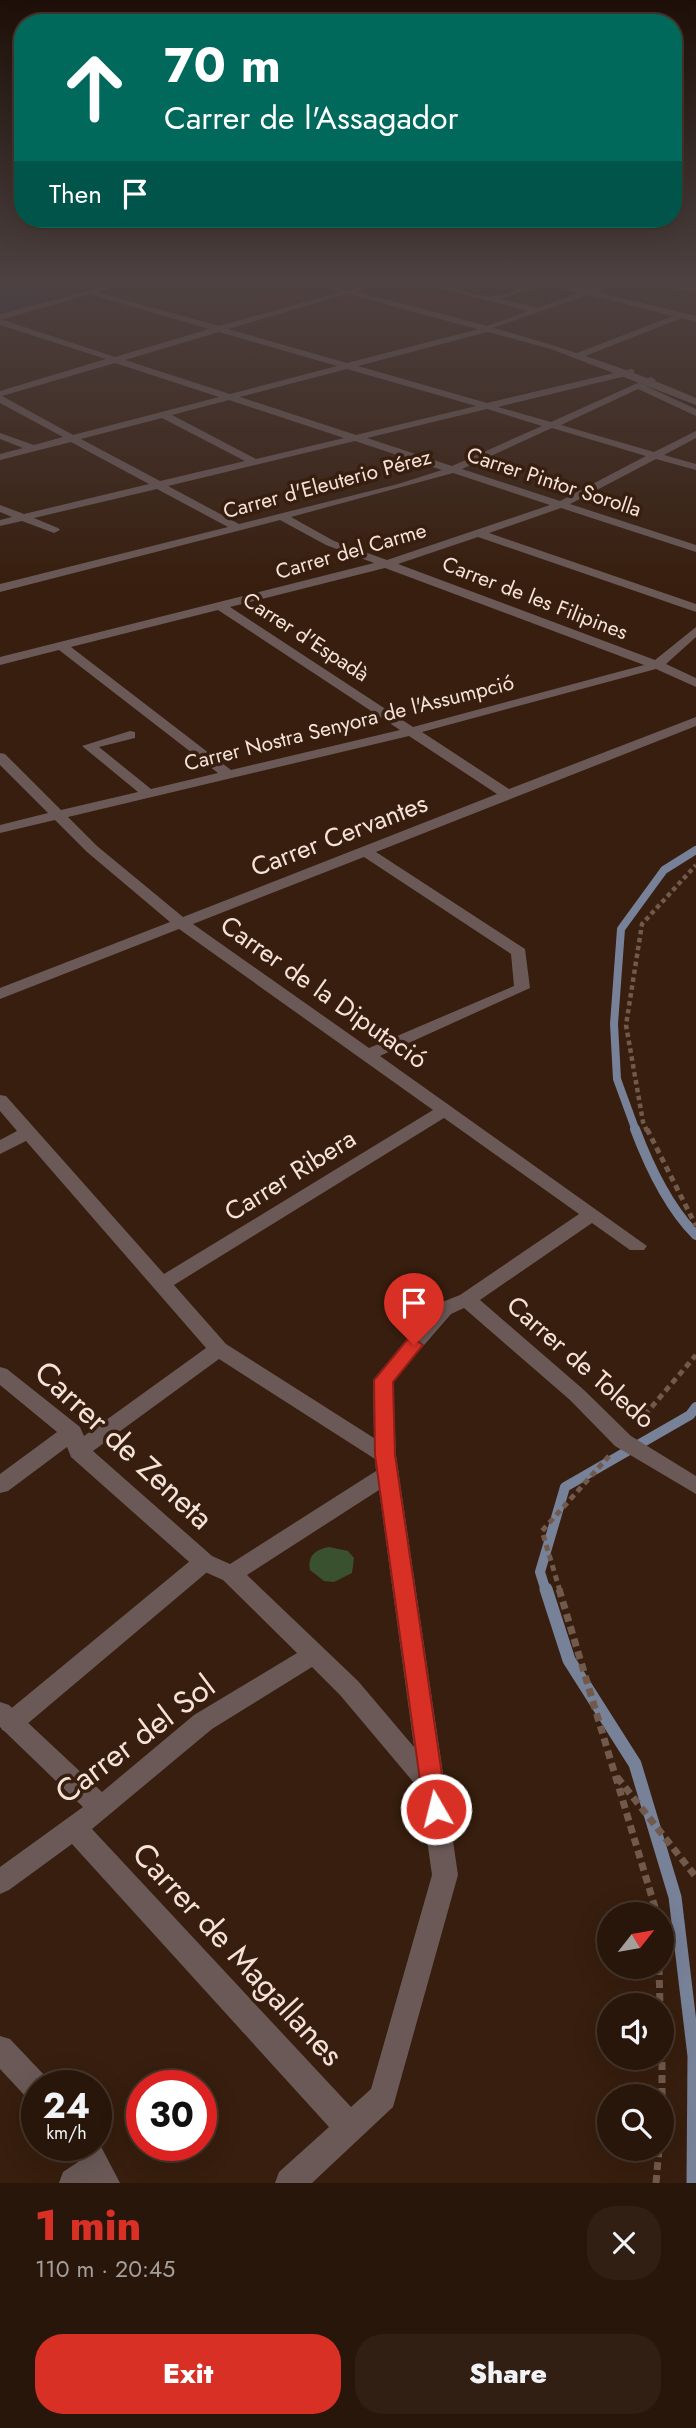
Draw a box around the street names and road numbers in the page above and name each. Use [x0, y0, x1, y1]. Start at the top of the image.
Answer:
street label: Carrer Pintor Sorolla [463, 440, 645, 524]
street label: Carrer d'Eleuterio Pérez [220, 442, 435, 526]
street label: Carrer del Carme [272, 515, 430, 587]
street label: Carrer de les Filipines [438, 549, 632, 647]
street label: Carrer d'Espadà [237, 585, 375, 689]
street label: Carrer Nostra Senyora de l'Assumpció [181, 667, 517, 779]
street label: Carrer Cervantes [245, 784, 433, 886]
street label: Carrer de la Diputació [213, 906, 435, 1078]
street label: Carrer Ribera [217, 1119, 363, 1231]
street label: Carrer de Toledo [498, 1287, 664, 1437]
street label: Carrer de Zeneta [24, 1350, 224, 1540]
street label: Carrer del Sol [45, 1663, 225, 1815]
street label: Carrer de Magallanes [122, 1832, 354, 2076]

